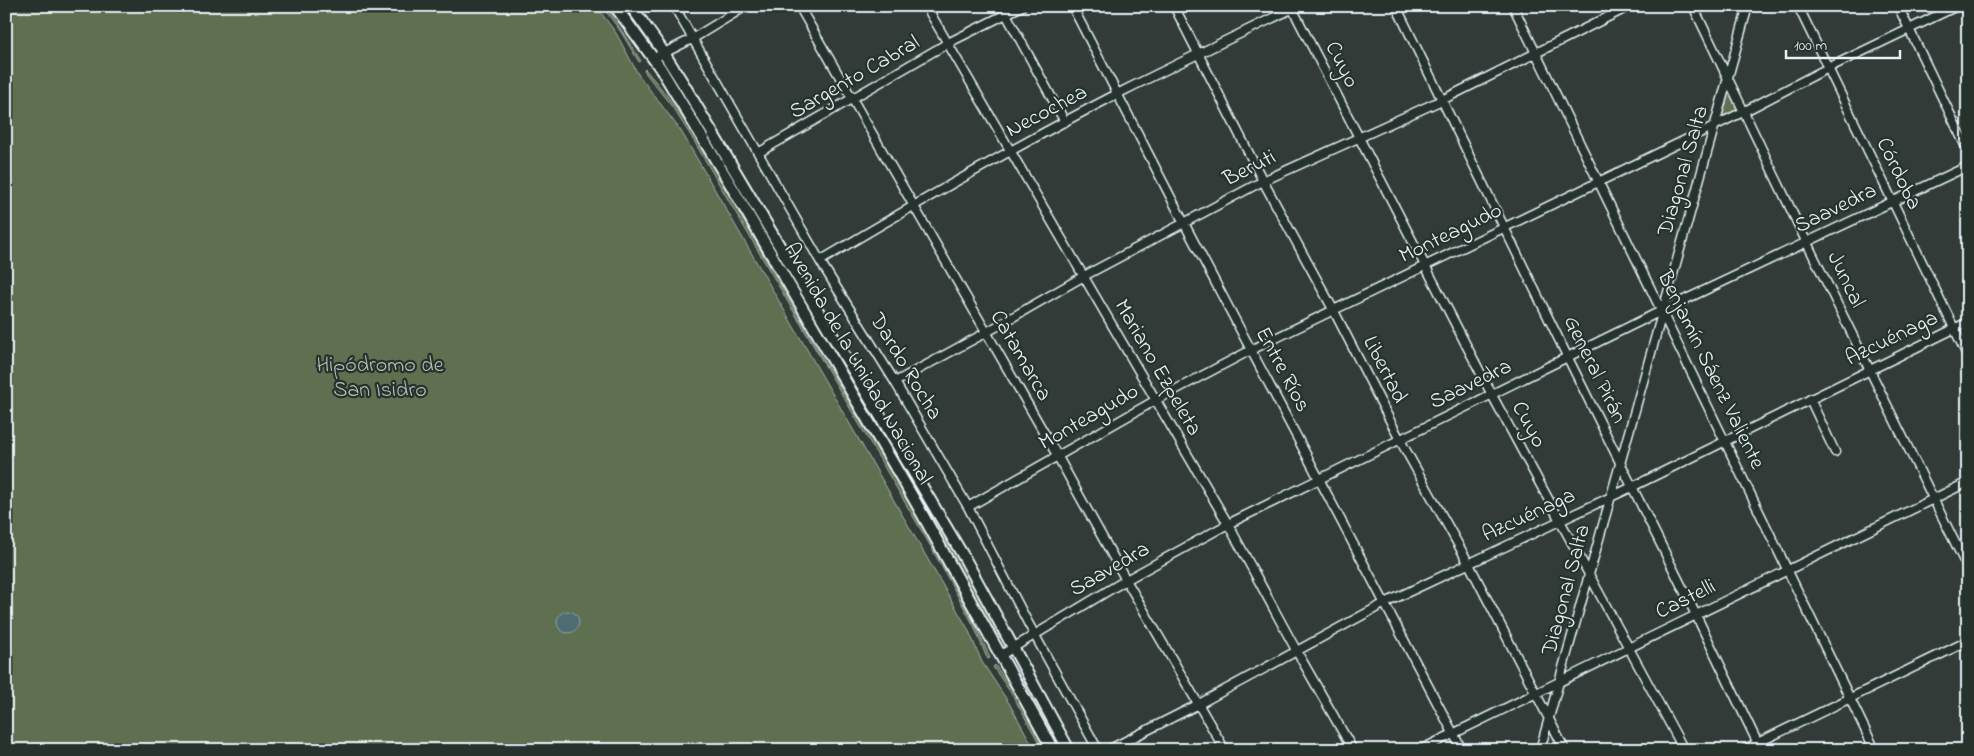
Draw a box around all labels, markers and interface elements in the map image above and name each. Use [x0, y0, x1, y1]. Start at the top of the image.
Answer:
street label: Sargento Cabral [784, 28, 927, 129]
scale bar [1786, 28, 1900, 60]
text: 100 m [1794, 35, 1827, 57]
street label: Cuyo [1315, 36, 1366, 95]
street label: Necochea [1001, 77, 1093, 147]
street label: Diagonal Salta [1650, 102, 1719, 241]
street label: Córdoba [1867, 132, 1929, 216]
street label: Beruti [1217, 142, 1282, 196]
street label: Saavedra [1789, 175, 1883, 243]
street label: Monteagudo [1394, 195, 1508, 274]
street label: Avenida de la Unidad Nacional [774, 237, 940, 491]
street label: Juncal [1818, 246, 1872, 314]
street label: Benjamín Sáenz Valiente [1647, 264, 1772, 475]
street label: Mariano Ezpeleta [1105, 294, 1209, 442]
street label: Azcuénaga [1840, 303, 1944, 376]
street label: Catamarca [981, 304, 1059, 408]
street label: Dardo Rocha [860, 307, 950, 427]
street label: General Pirán [1554, 311, 1634, 429]
street label: Entre Ríos [1246, 322, 1318, 418]
street label: Libertad [1353, 331, 1415, 409]
park label: Hipódromo de San Isidro [316, 350, 444, 407]
street label: Saavedra [1424, 351, 1518, 419]
street label: Monteagudo [1033, 376, 1146, 460]
street label: Cuyo [1502, 396, 1554, 455]
street label: Azcuénaga [1477, 480, 1581, 552]
street label: Diagonal Salta [1534, 521, 1601, 660]
street label: Saavedra [1064, 534, 1156, 606]
street label: Castelli [1650, 572, 1722, 628]

